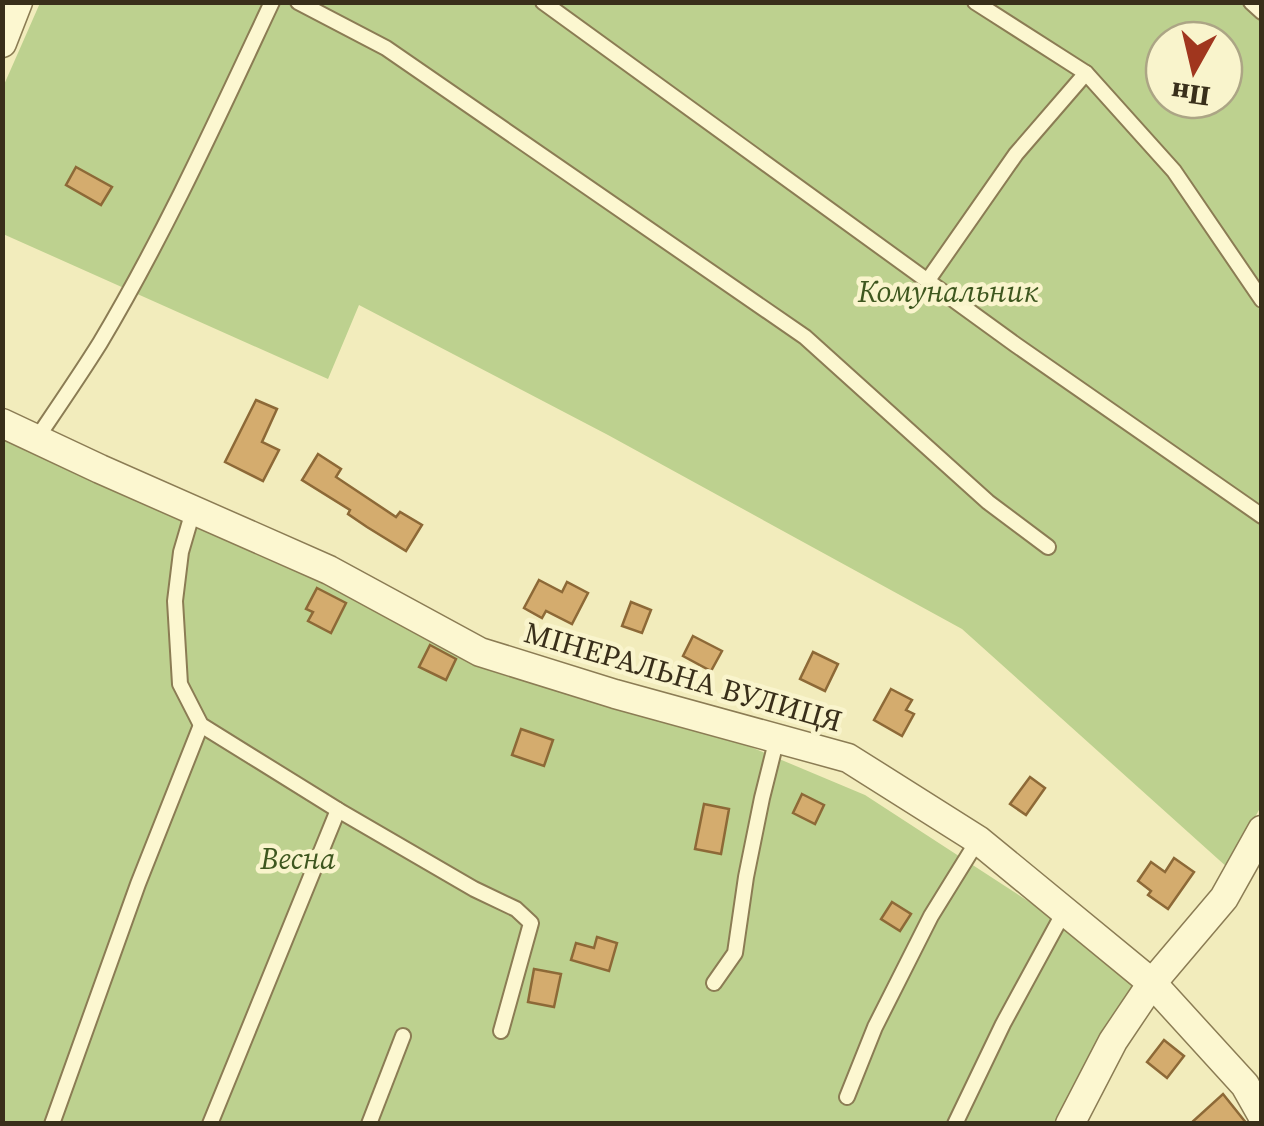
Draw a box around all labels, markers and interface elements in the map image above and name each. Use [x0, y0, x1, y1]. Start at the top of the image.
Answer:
north arrow [1144, 20, 1244, 120]
text: Пн [1168, 73, 1213, 116]
park label: Комунальник [857, 271, 1038, 312]
street label: МІНЕРАЛЬНА ВУЛИЦЯ [520, 612, 847, 741]
park label: Весна [259, 838, 336, 879]

